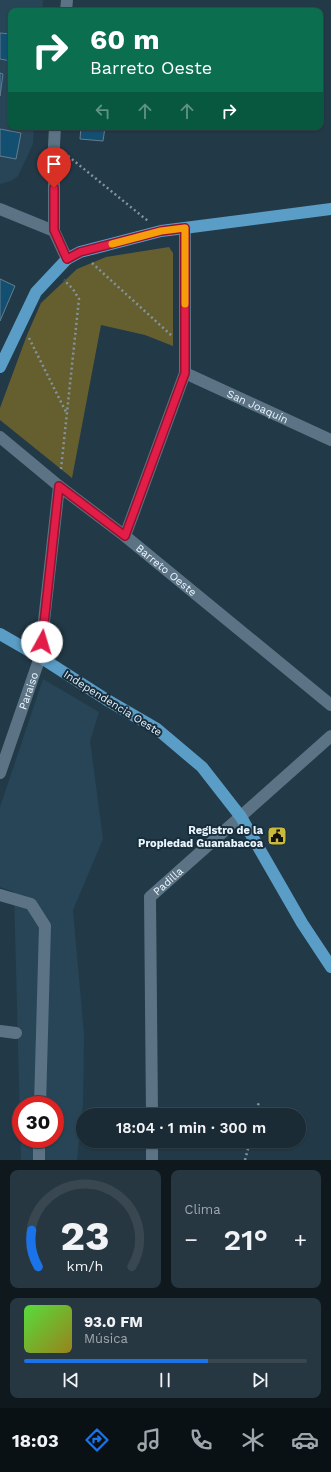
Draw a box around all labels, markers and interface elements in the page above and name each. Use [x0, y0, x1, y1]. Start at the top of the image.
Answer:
text: 60 m [90, 23, 160, 56]
icon: right [24, 24, 76, 76]
text: Barreto Oeste [90, 57, 212, 78]
icon: left [92, 100, 114, 122]
icon: ahead [134, 100, 156, 122]
icon: ahead [176, 100, 198, 122]
icon: right [218, 100, 240, 122]
pin [37, 147, 71, 188]
icon: arrive [43, 153, 65, 175]
street label: San Joaquín [225, 387, 290, 426]
street label: Barreto Oeste [133, 542, 199, 599]
position arrow [21, 621, 63, 663]
street label: Independencia Oeste [61, 668, 164, 739]
street label: Paraiso [16, 670, 41, 711]
place label: Registro de la Propiedad Guanabacoa [138, 824, 264, 850]
public building icon: Registro de la Propiedad Guanabacoa [266, 825, 288, 847]
street label: Padilla [151, 865, 186, 898]
speed limit sign: 30 [12, 1096, 64, 1148]
text: 18:04 · 1 min · 300 m [116, 1119, 266, 1137]
text: Clima [185, 1202, 221, 1217]
text: 23 [61, 1211, 110, 1260]
text: 21° [223, 1222, 268, 1257]
text: − [185, 1227, 198, 1252]
text: + [294, 1227, 307, 1252]
text: km/h [67, 1258, 104, 1274]
text: 93.0 FM [84, 1313, 143, 1331]
text: Música [84, 1331, 128, 1346]
icon: previous [60, 1369, 82, 1391]
icon: pause [154, 1369, 176, 1391]
icon: next [249, 1369, 271, 1391]
icon: directions [83, 1426, 111, 1454]
icon: music [135, 1426, 163, 1454]
icon: phone [187, 1426, 215, 1454]
icon: climate [239, 1426, 267, 1454]
icon: car [291, 1426, 319, 1454]
text: 18:03 [12, 1430, 59, 1451]

